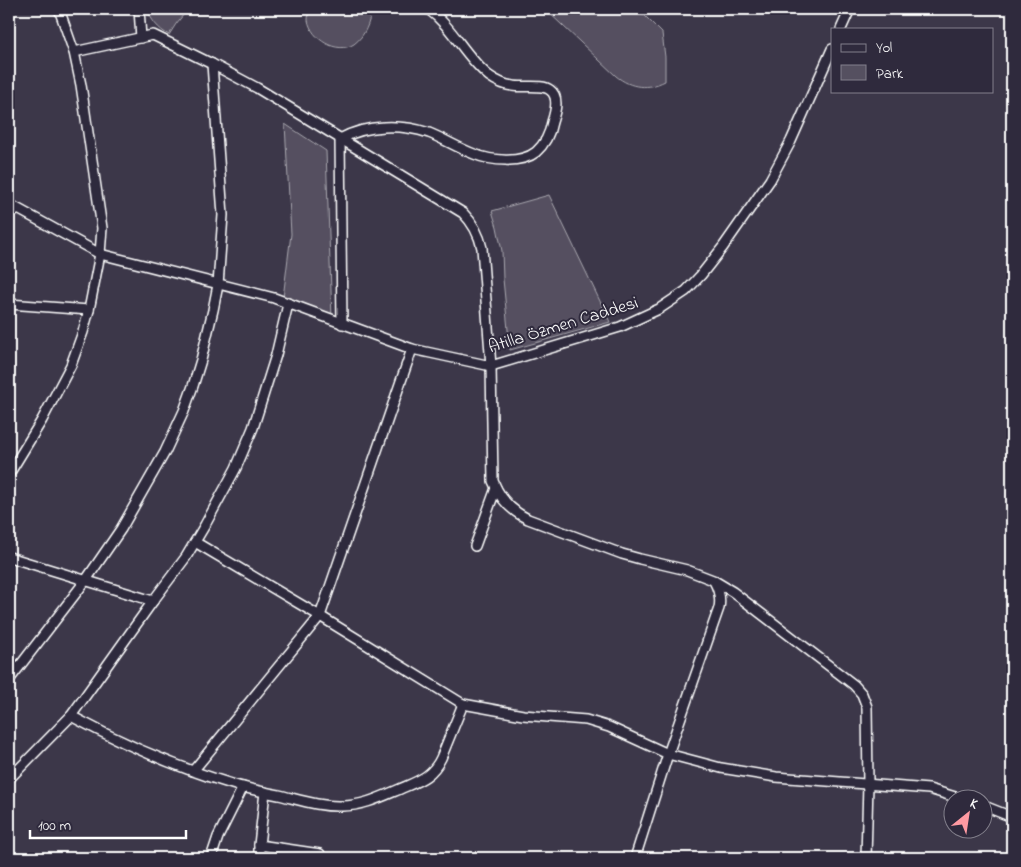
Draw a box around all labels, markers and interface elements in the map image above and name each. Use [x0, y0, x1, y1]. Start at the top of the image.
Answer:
legend [831, 28, 994, 92]
text: Yol [876, 37, 892, 59]
text: Park [876, 63, 904, 85]
street label: Atilla Özmen Caddesi [485, 291, 642, 361]
north arrow [944, 790, 994, 840]
text: K [966, 793, 983, 815]
scale bar [30, 807, 186, 839]
text: 100 m [38, 815, 71, 837]

